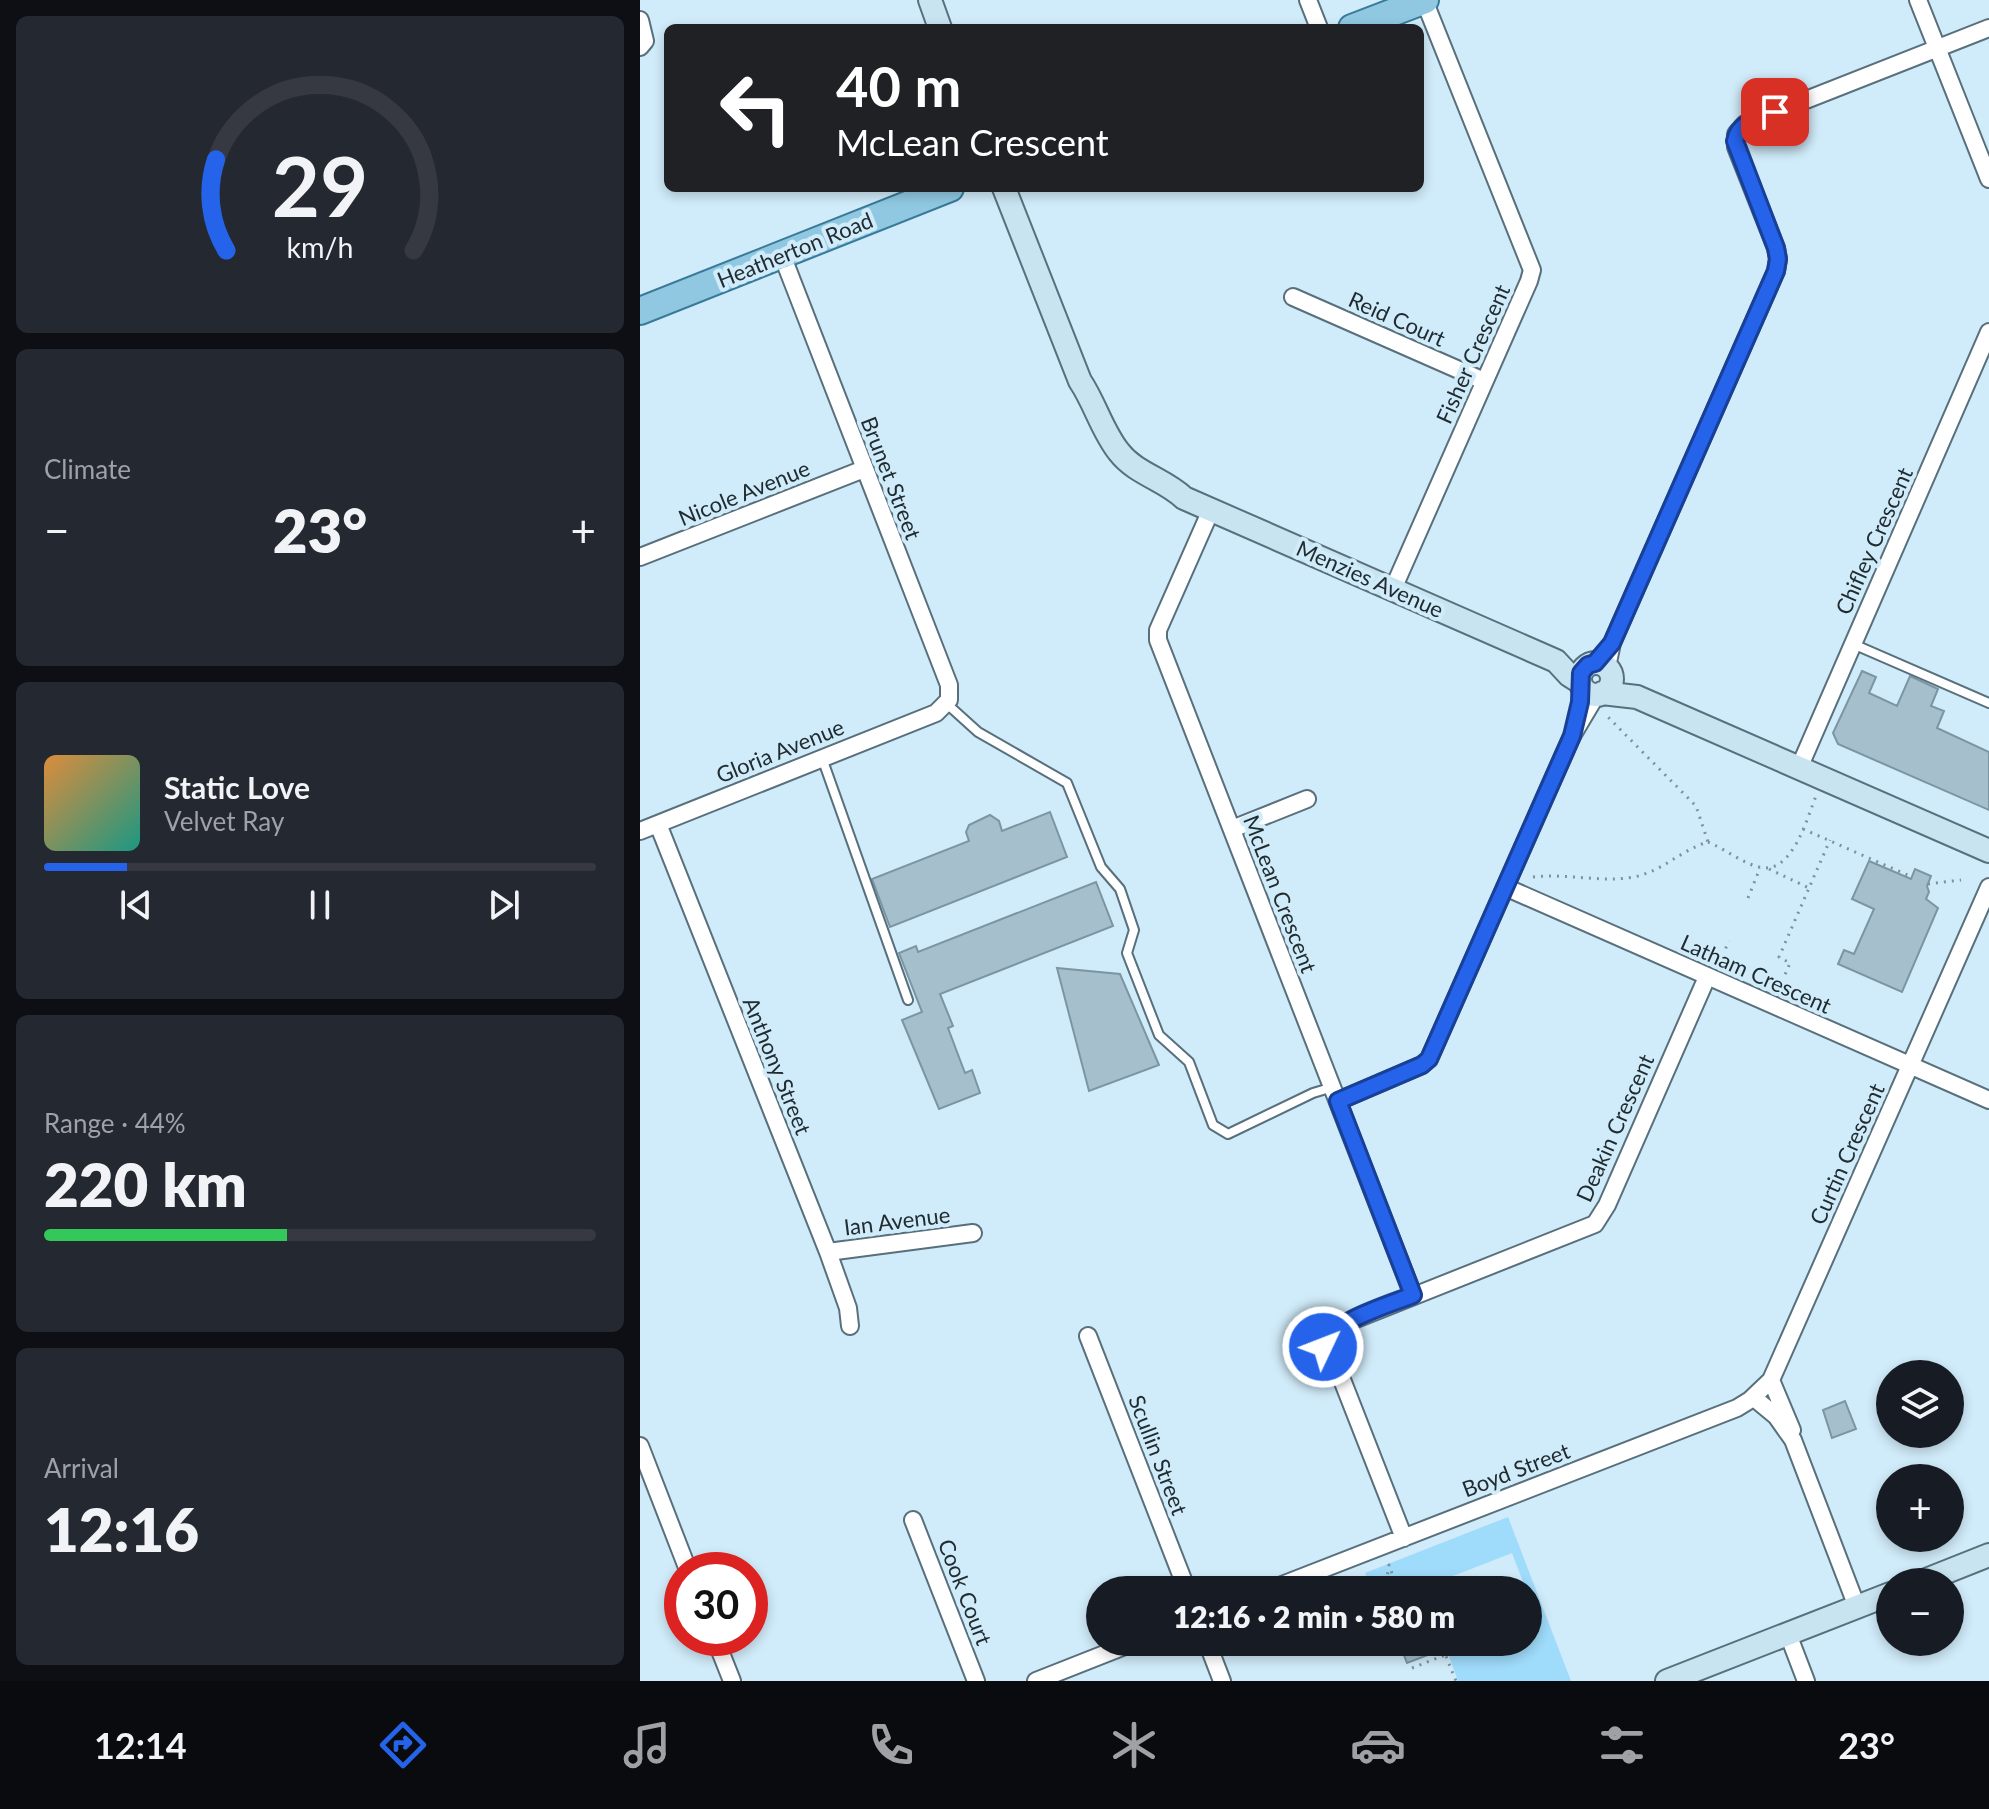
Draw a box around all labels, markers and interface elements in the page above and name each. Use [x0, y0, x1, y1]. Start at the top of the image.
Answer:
text: 40 m [836, 52, 961, 119]
icon: left [704, 56, 808, 160]
pin [1741, 78, 1809, 146]
icon: arrive [1753, 90, 1797, 134]
text: McLean Crescent [836, 120, 1109, 164]
text: 29 [272, 134, 368, 234]
street label: Heatherton Road [713, 206, 877, 293]
text: km/h [287, 230, 353, 264]
street label: Fisher Crescent [1430, 280, 1515, 428]
street label: Reid Court [1345, 285, 1450, 352]
street label: Brunet Street [856, 413, 927, 543]
text: Climate [44, 453, 131, 485]
street label: Nicole Avenue [674, 454, 813, 531]
street label: Chifley Crescent [1829, 463, 1918, 619]
text: 23° [273, 494, 367, 566]
text: − [44, 504, 70, 556]
text: + [570, 504, 596, 556]
street label: Menzies Avenue [1293, 534, 1448, 623]
street label: Gloria Avenue [712, 713, 848, 788]
text: Static Love [164, 769, 310, 805]
text: Velvet Ray [164, 805, 284, 837]
street label: McLean Crescent [1238, 811, 1323, 977]
icon: previous [114, 883, 158, 927]
icon: pause [298, 883, 342, 927]
icon: next [482, 883, 526, 927]
street label: Latham Crescent [1677, 928, 1836, 1019]
street label: Anthony Street [738, 993, 817, 1139]
street label: Deakin Crescent [1570, 1050, 1659, 1206]
street label: Curtin Crescent [1803, 1079, 1890, 1228]
text: Range · 44% [44, 1107, 186, 1139]
text: 220 km [44, 1148, 247, 1220]
street label: Ian Avenue [842, 1201, 952, 1240]
position arrow [1281, 1305, 1365, 1389]
map controls [1876, 1360, 1964, 1656]
button: layers [1876, 1360, 1964, 1448]
street label: Scullin Street [1123, 1391, 1194, 1519]
street label: Boyd Street [1458, 1437, 1574, 1502]
text: Arrival [44, 1452, 119, 1484]
button: + [1876, 1464, 1964, 1552]
text: 12:16 [44, 1493, 199, 1565]
street label: Cook Court [933, 1535, 998, 1649]
speed limit sign: 30 [664, 1552, 768, 1656]
button: − [1876, 1568, 1964, 1656]
text: 12:16 · 2 min · 580 m [1173, 1598, 1455, 1634]
icon: directions [375, 1717, 431, 1773]
icon: music [619, 1717, 675, 1773]
icon: phone [863, 1717, 919, 1773]
icon: climate [1106, 1717, 1162, 1773]
icon: car [1350, 1717, 1406, 1773]
icon: filters [1594, 1717, 1650, 1773]
text: 12:14 [94, 1723, 187, 1767]
text: 23° [1838, 1723, 1895, 1767]

